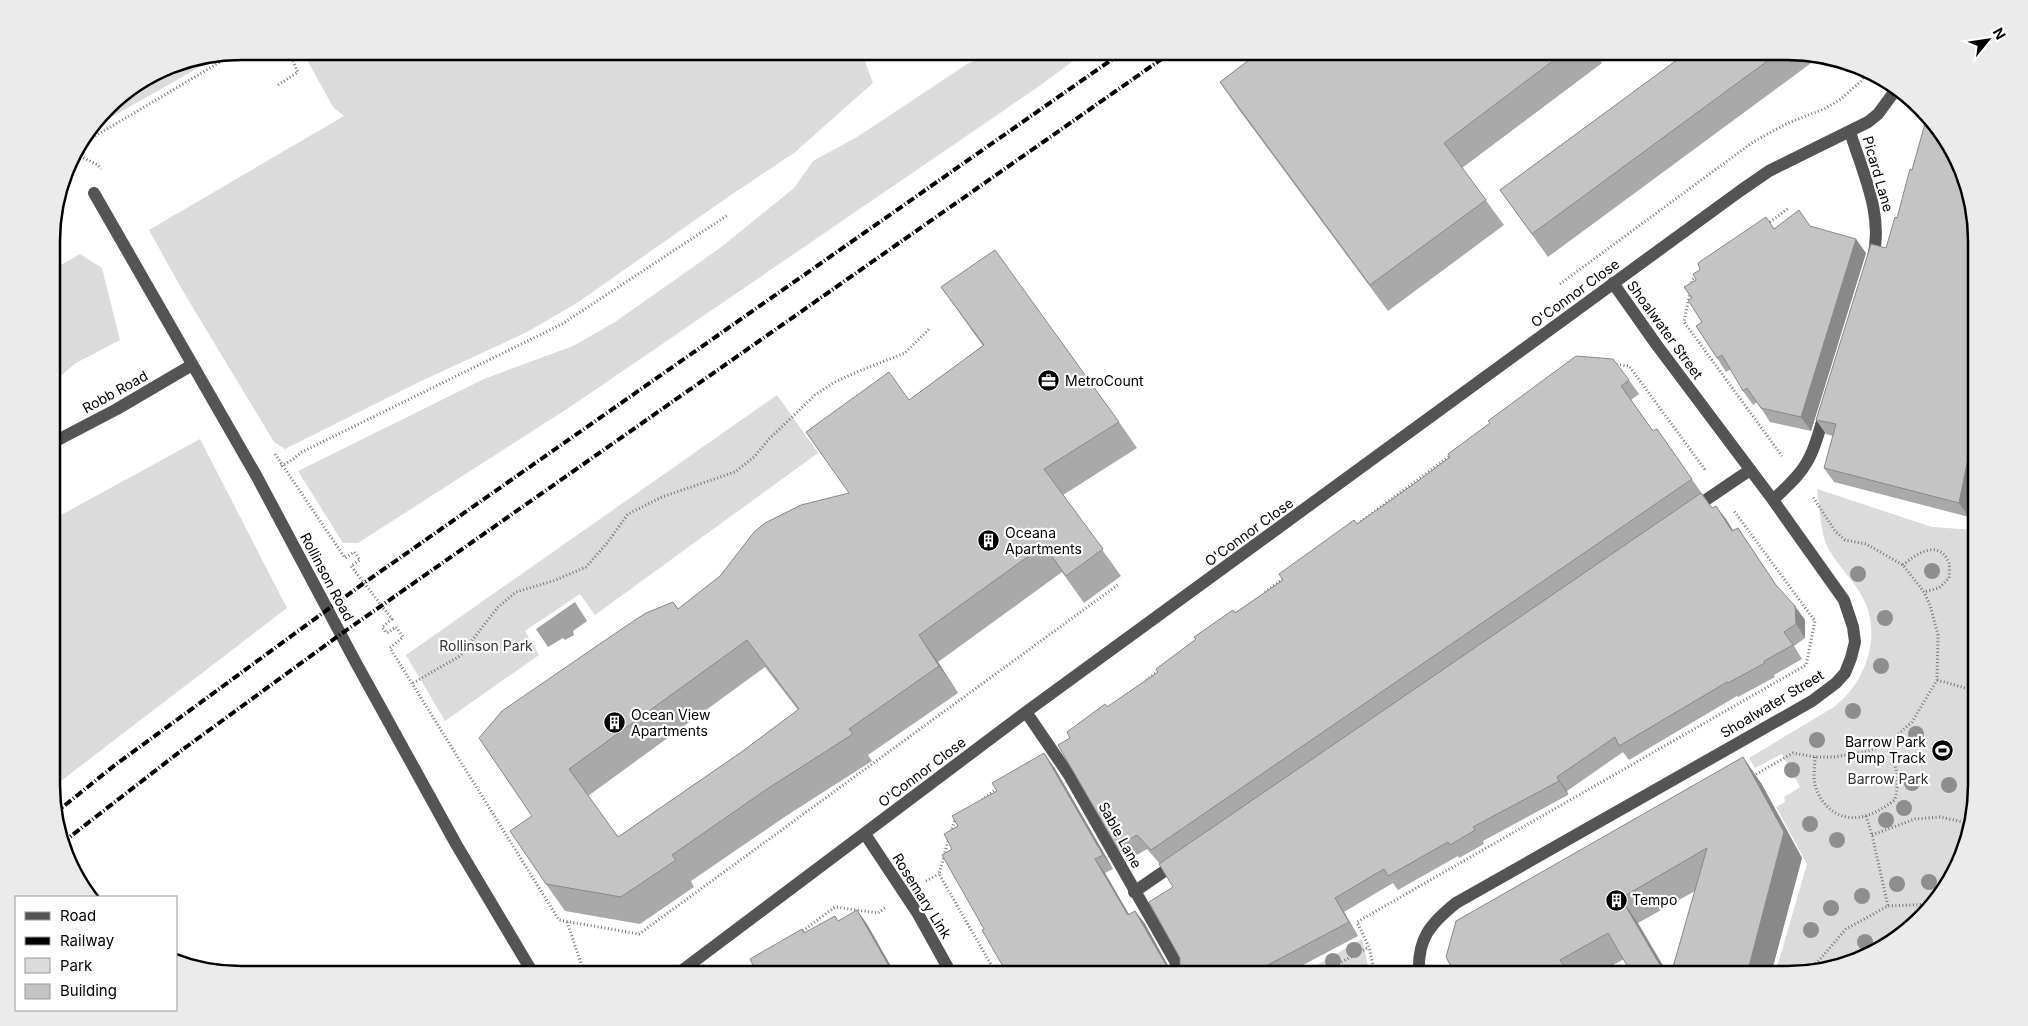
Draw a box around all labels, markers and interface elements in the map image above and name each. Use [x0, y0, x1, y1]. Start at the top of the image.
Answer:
north arrow [1963, 15, 2013, 65]
text: N [1990, 24, 2010, 42]
street label: Picard Lane [1860, 134, 1897, 214]
street label: O'Connor Close [1527, 255, 1622, 330]
street label: Shoalwater Street [1624, 277, 1707, 383]
street label: Robb Road [79, 367, 150, 416]
office icon: MetroCount [1037, 369, 1061, 393]
place label: MetroCount [1065, 372, 1144, 389]
street label: O'Connor Close [1201, 494, 1296, 569]
place label: Oceana Apartments [1005, 524, 1082, 557]
building icon: Oceana Apartments [977, 529, 1001, 553]
street label: Rollinson Road [297, 530, 358, 624]
park label: Rollinson Park [439, 637, 533, 654]
street label: Shoalwater Street [1717, 666, 1827, 741]
place label: Ocean View Apartments [631, 706, 711, 739]
building icon: Ocean View Apartments [603, 711, 627, 735]
street label: O'Connor Close [875, 733, 969, 810]
place label: Barrow Park Pump Track [1845, 733, 1926, 766]
sports icon: Barrow Park Pump Track [1930, 738, 1954, 762]
park label: Barrow Park [1847, 770, 1929, 787]
street label: Sable Lane [1095, 799, 1146, 871]
street label: Rosemary Link [889, 850, 956, 942]
building icon: Tempo [1604, 888, 1628, 912]
place label: Tempo [1632, 891, 1677, 908]
legend [15, 896, 178, 1011]
text: Road [60, 906, 96, 925]
text: Railway [60, 931, 115, 950]
text: Park [60, 956, 93, 975]
text: Building [60, 981, 117, 1000]

